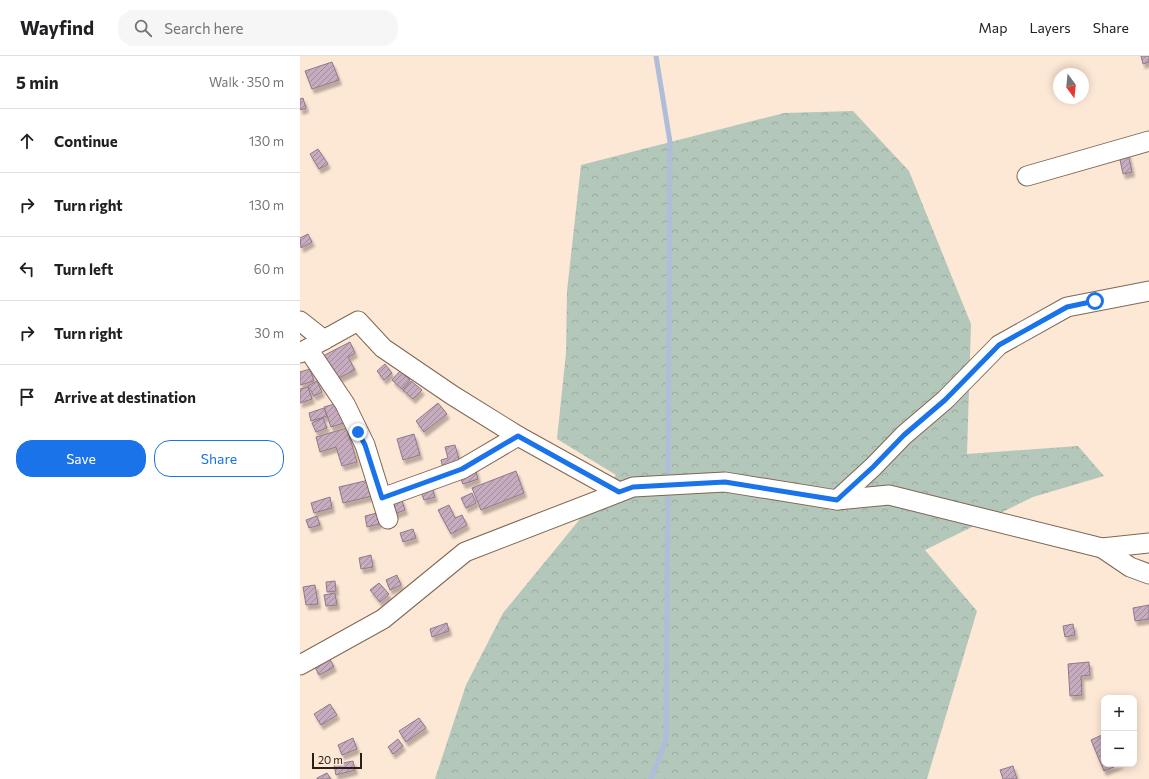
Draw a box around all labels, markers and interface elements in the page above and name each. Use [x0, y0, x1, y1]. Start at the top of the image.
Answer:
search box [118, 10, 398, 46]
text: Wayfind [20, 16, 94, 39]
icon: search [132, 17, 154, 39]
text: Search here [164, 19, 244, 37]
text: Map [979, 19, 1007, 36]
text: Layers [1029, 19, 1071, 36]
text: Share [1093, 19, 1129, 36]
north arrow [1053, 68, 1089, 104]
text: 5 min [16, 72, 59, 93]
text: Walk · 350 m [209, 74, 284, 90]
icon: ahead [16, 130, 38, 152]
text: Continue [54, 132, 118, 150]
text: 130 m [249, 133, 284, 149]
icon: right [16, 194, 38, 216]
text: Turn right [54, 196, 123, 214]
text: 130 m [249, 197, 284, 213]
icon: left [16, 258, 38, 280]
text: Turn left [54, 260, 113, 278]
text: 60 m [254, 261, 284, 277]
route start [1086, 292, 1104, 310]
icon: right [16, 322, 38, 344]
text: Turn right [54, 324, 123, 342]
text: 30 m [254, 325, 284, 341]
icon: arrive [16, 386, 38, 408]
text: Arrive at destination [54, 388, 196, 406]
route end [349, 423, 367, 441]
button: Save [16, 440, 146, 477]
button: Share [154, 440, 284, 477]
map controls [1101, 695, 1137, 767]
button: + [1101, 695, 1137, 731]
button: − [1101, 731, 1137, 767]
scale bar [312, 751, 362, 770]
text: 20 m [318, 753, 343, 766]

